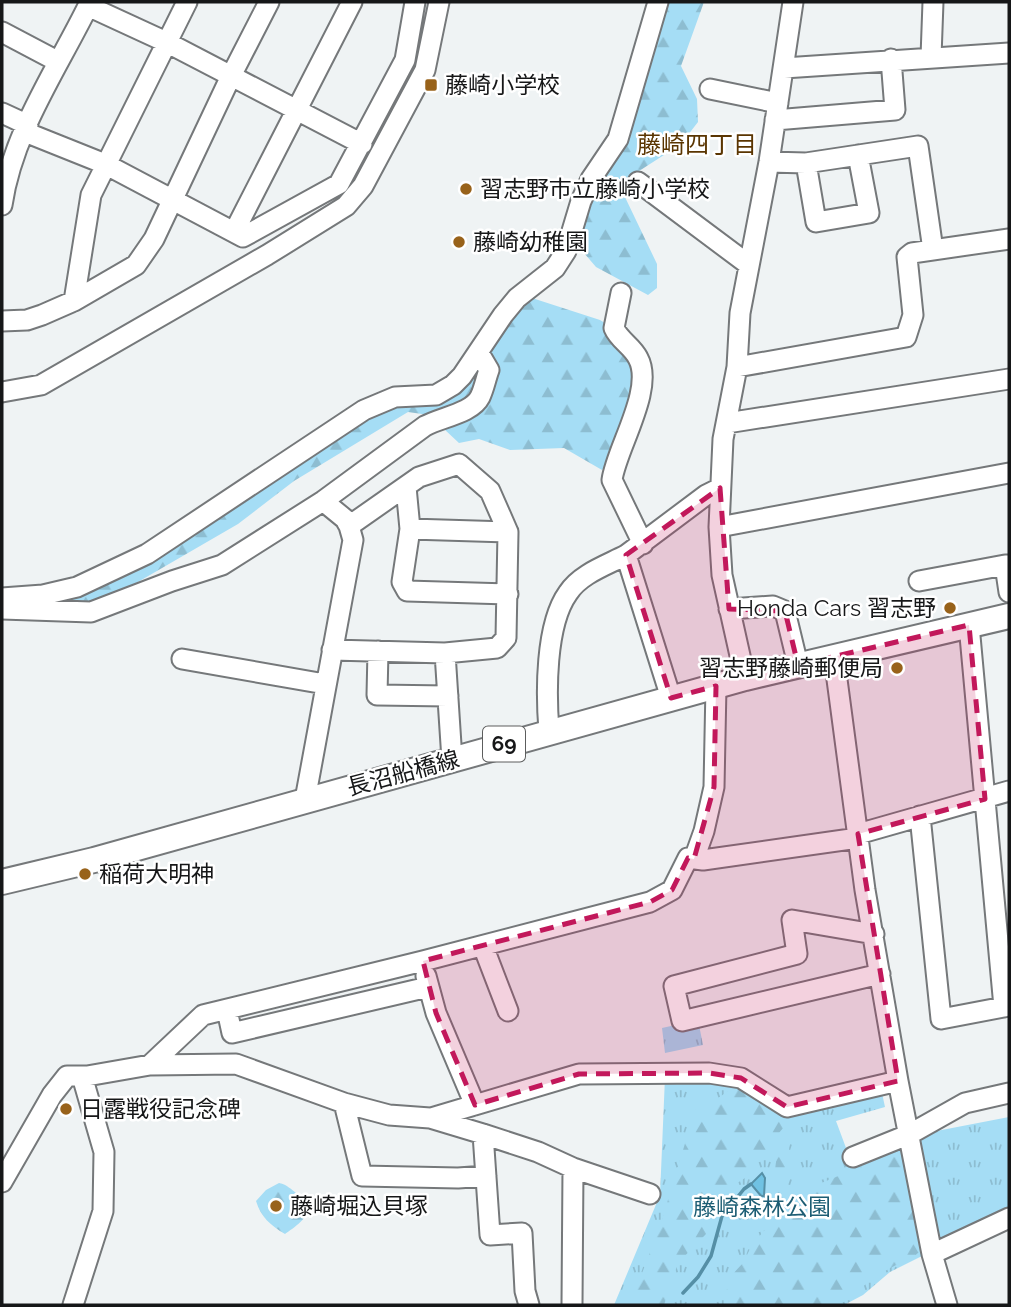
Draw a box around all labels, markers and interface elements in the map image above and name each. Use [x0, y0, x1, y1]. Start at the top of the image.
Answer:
place label: 藤崎小学校 [445, 71, 560, 98]
marker: 藤崎小学校 [423, 77, 439, 93]
district label: 藤崎四丁目 [637, 130, 757, 159]
place label: 習志野市立藤崎小学校 [480, 175, 710, 202]
marker: 習志野市立藤崎小学校 [458, 181, 474, 197]
place label: 藤崎幼稚園 [473, 228, 588, 255]
marker: 藤崎幼稚園 [451, 234, 467, 250]
place label: Honda Cars 習志野 [737, 594, 936, 621]
marker: Honda Cars 習志野 [942, 600, 958, 616]
place label: 習志野藤崎郵便局 [699, 654, 883, 681]
marker: 習志野藤崎郵便局 [889, 660, 905, 676]
road number: 69 [483, 726, 525, 762]
street label: 長沼船橋線 [344, 745, 462, 800]
place label: 稲荷大明神 [99, 860, 214, 887]
marker: 稲荷大明神 [77, 866, 93, 882]
place label: 日露戦役記念碑 [80, 1095, 241, 1122]
marker: 日露戦役記念碑 [58, 1101, 74, 1117]
place label: 藤崎堀込貝塚 [290, 1192, 428, 1219]
park label: 藤崎森林公園 [693, 1193, 831, 1220]
marker: 藤崎堀込貝塚 [268, 1198, 284, 1214]

